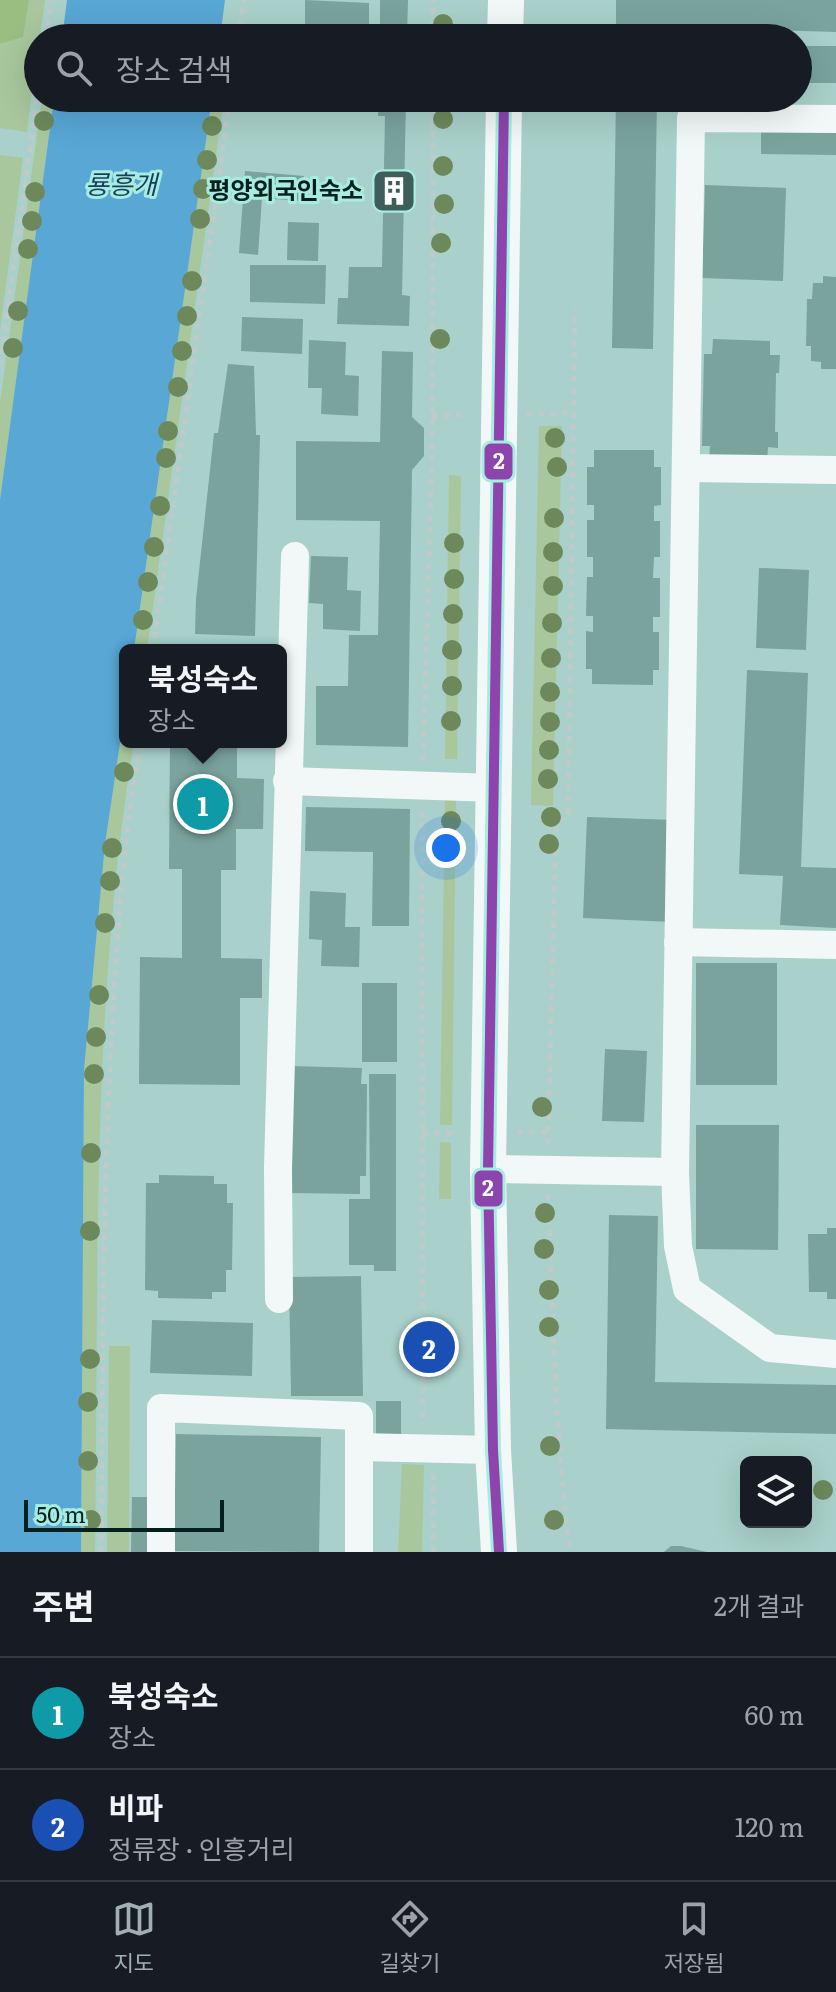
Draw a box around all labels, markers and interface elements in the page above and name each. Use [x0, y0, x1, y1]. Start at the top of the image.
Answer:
search box [24, 24, 812, 112]
icon: search [52, 46, 96, 90]
text: 장소 검색 [116, 46, 232, 90]
water label: 룡흥개 [85, 163, 160, 202]
building icon: 평양외국인숙소 [370, 167, 418, 215]
place label: 평양외국인숙소 [208, 171, 363, 206]
line badge: 2 [483, 442, 514, 481]
text: 2 [493, 443, 505, 476]
popup [119, 644, 287, 748]
text: 북성숙소 [148, 655, 258, 699]
text: 장소 [148, 699, 196, 738]
pin: 1 [177, 774, 229, 834]
your location [426, 828, 466, 868]
line badge: 2 [473, 1169, 504, 1208]
text: 2 [482, 1170, 494, 1203]
pin: 2 [403, 1317, 455, 1377]
map controls [740, 1456, 812, 1528]
button: layers [740, 1456, 812, 1528]
scale bar [24, 1496, 224, 1532]
text: 50 m [36, 1497, 86, 1530]
text: 주변 [32, 1579, 95, 1629]
text: 2개 결과 [714, 1585, 804, 1624]
text: 북성숙소 [108, 1672, 218, 1716]
text: 1 [53, 1694, 63, 1733]
text: 60 m [745, 1694, 804, 1733]
text: 장소 [108, 1716, 156, 1755]
text: 비파 [108, 1784, 163, 1828]
text: 2 [51, 1806, 65, 1845]
text: 120 m [735, 1806, 804, 1845]
text: 정류장 · 인흥거리 [108, 1828, 295, 1867]
tab: 지도 [112, 1897, 156, 1978]
tab: 길찾기 [379, 1897, 440, 1978]
tab: 저장됨 [663, 1897, 724, 1978]

